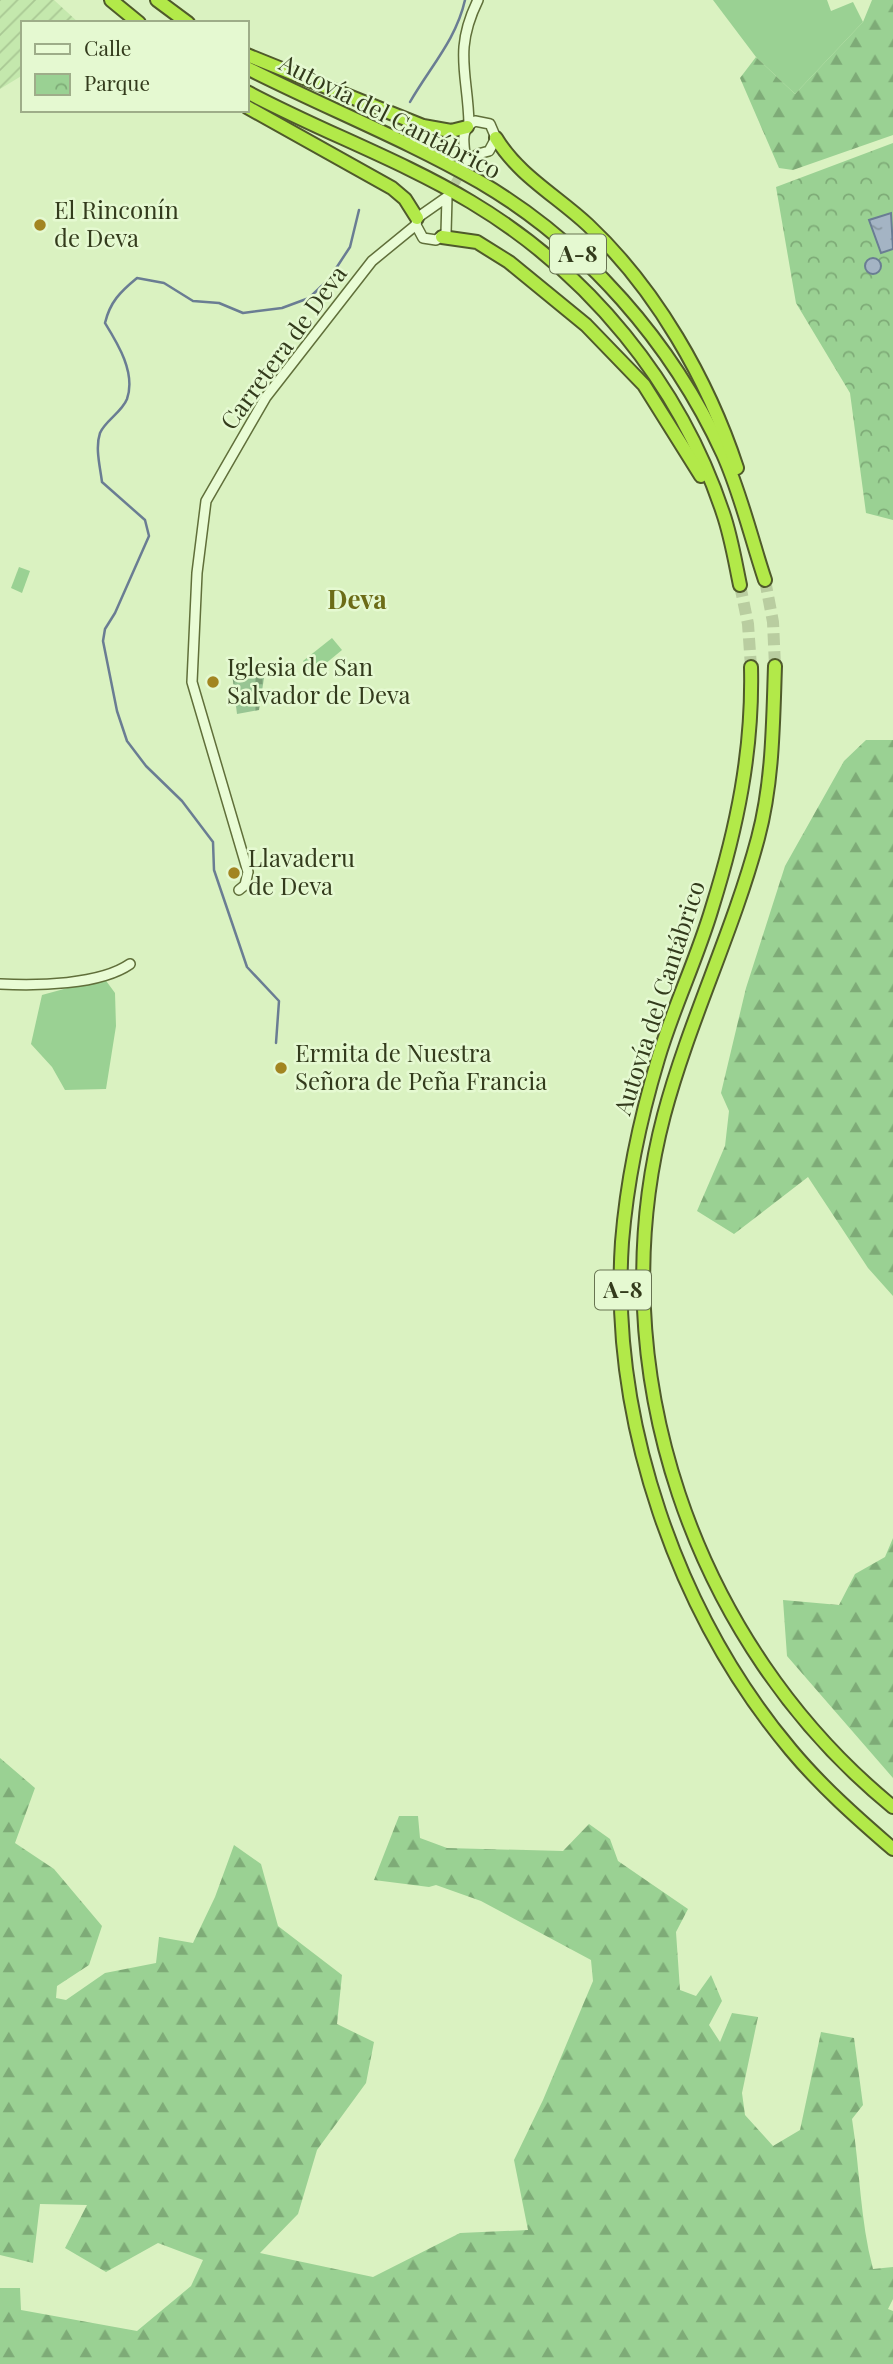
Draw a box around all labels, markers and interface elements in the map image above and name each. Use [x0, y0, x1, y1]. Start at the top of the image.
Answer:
legend [21, 21, 248, 112]
text: Calle [84, 33, 131, 61]
street label: Autovía del Cantábrico [274, 45, 507, 185]
text: Parque [84, 68, 150, 96]
place label: El Rinconín de Deva [54, 193, 179, 253]
marker: El Rinconín de Deva [32, 217, 48, 233]
road number: A-8 [550, 234, 606, 274]
street label: Carretera de Deva [212, 258, 353, 435]
district label: Deva [327, 581, 387, 616]
place label: Iglesia de San Salvador de Deva [227, 650, 411, 710]
marker: Iglesia de San Salvador de Deva [205, 674, 221, 690]
place label: Llavaderu de Deva [248, 841, 355, 901]
marker: Llavaderu de Deva [226, 865, 242, 881]
street label: Autovía del Cantábrico [605, 876, 711, 1120]
place label: Ermita de Nuestra Señora de Peña Francia [295, 1036, 547, 1096]
marker: Ermita de Nuestra Señora de Peña Francia [273, 1060, 289, 1076]
road number: A-8 [595, 1270, 651, 1310]

